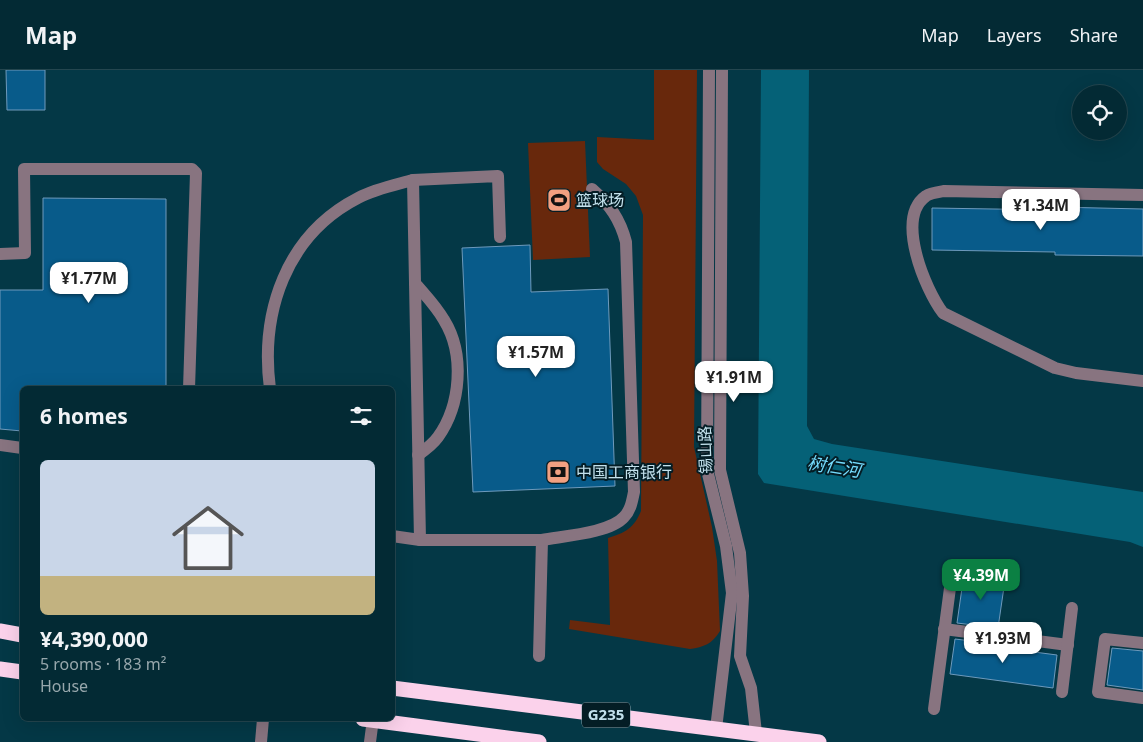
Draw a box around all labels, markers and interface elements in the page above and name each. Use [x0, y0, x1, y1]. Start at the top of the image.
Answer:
text: Map [25, 18, 77, 51]
text: Map [921, 23, 959, 47]
text: Layers [987, 23, 1042, 47]
text: Share [1070, 23, 1118, 47]
map controls [1072, 85, 1127, 140]
button: locate [1072, 85, 1127, 140]
sports icon: 篮球场 [546, 187, 572, 213]
place label: 篮球场 [576, 189, 624, 211]
pin: ¥1.34M [1000, 189, 1082, 231]
text: ¥1.34M [1013, 194, 1069, 216]
pin: ¥1.77M [48, 262, 130, 304]
text: ¥1.77M [61, 267, 117, 289]
pin: ¥1.57M [495, 336, 577, 378]
text: ¥1.57M [508, 341, 564, 363]
pin: ¥1.91M [693, 360, 775, 403]
text: ¥1.91M [706, 366, 762, 388]
text: 6 homes [40, 402, 128, 430]
icon: filters [347, 402, 375, 430]
street label: 锡山路 [693, 426, 717, 474]
water label: 树仁河 [806, 450, 866, 483]
bank icon: 中国工商银行 [545, 459, 571, 485]
place label: 中国工商银行 [576, 461, 672, 483]
icon: home [163, 493, 253, 583]
pin: ¥4.39M [940, 558, 1022, 601]
text: ¥4.39M [953, 564, 1009, 586]
pin: ¥1.93M [962, 622, 1044, 664]
text: ¥4,390,000 [40, 625, 148, 653]
text: ¥1.93M [975, 627, 1031, 649]
text: 5 rooms · 183 m² [40, 653, 166, 675]
text: House [40, 675, 88, 697]
road number: G235 [582, 702, 630, 728]

